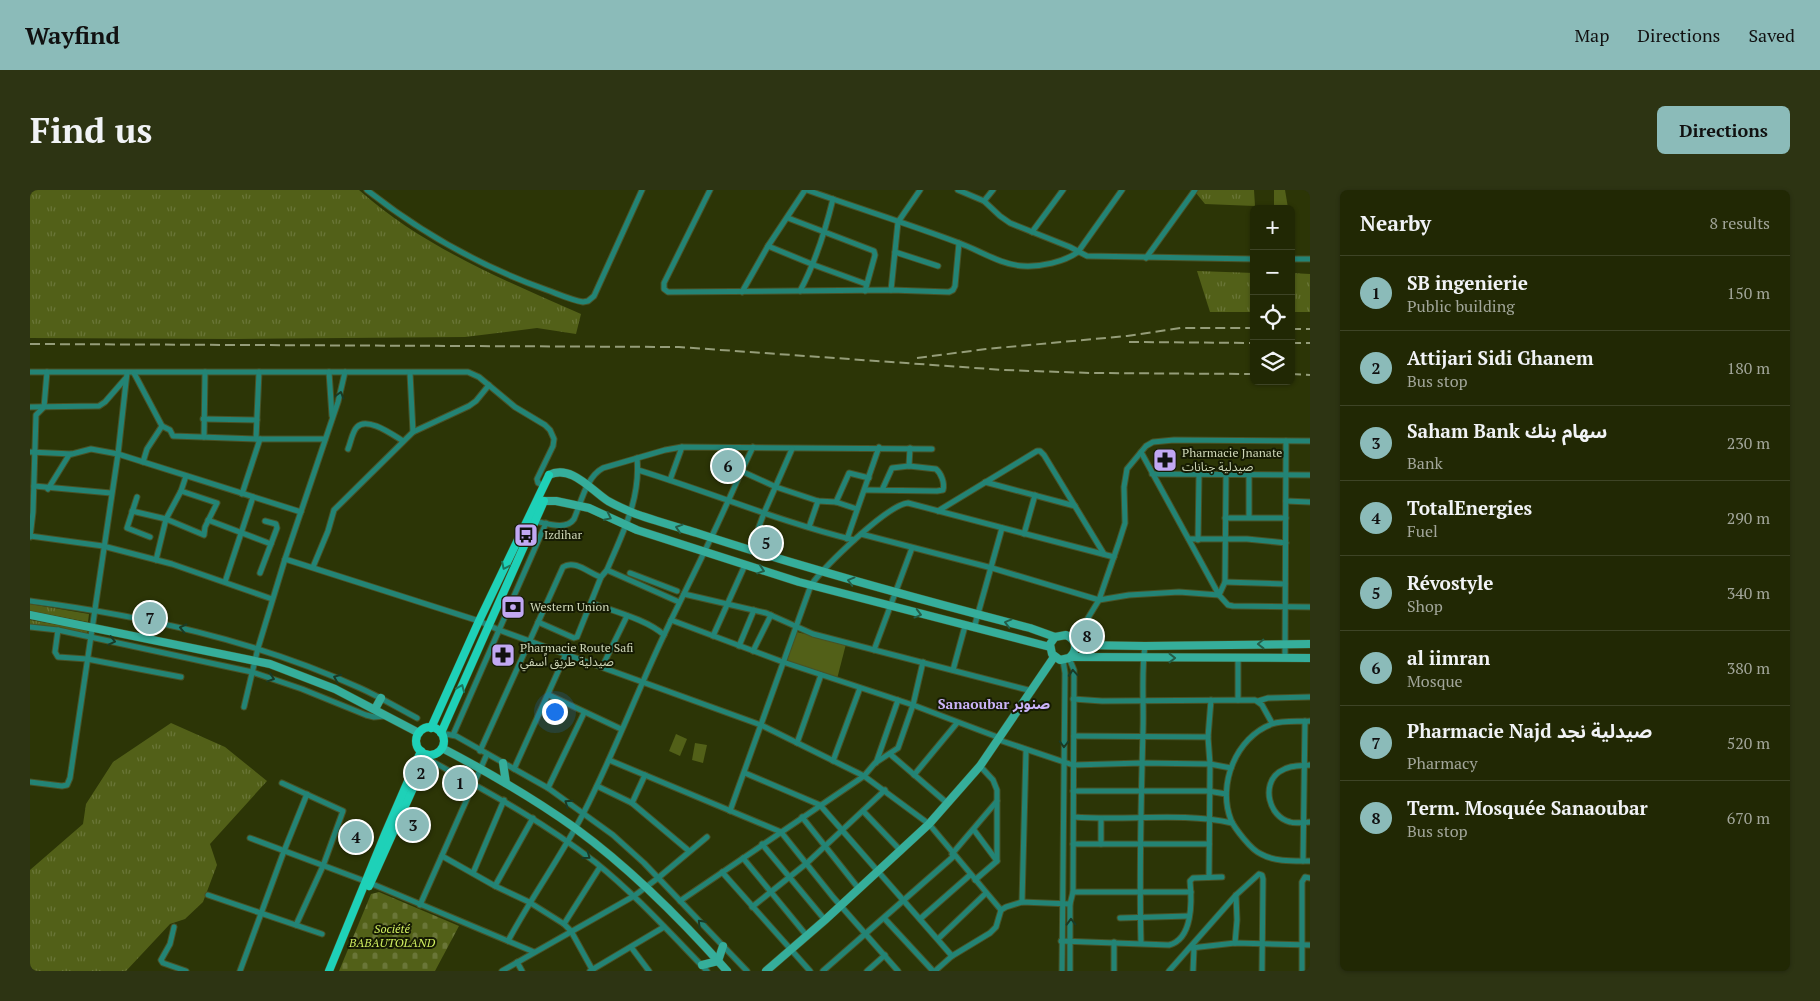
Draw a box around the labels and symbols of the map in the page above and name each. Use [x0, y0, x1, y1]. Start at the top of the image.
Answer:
one-way arrow [334, 391, 344, 400]
place label: Pharmacie Jnanate صيدلية جنانات [1182, 445, 1282, 474]
pin: 6 [712, 447, 744, 485]
pharmacy icon: Pharmacie Jnanate صيدلية جنانات [1152, 447, 1178, 473]
one-way arrow [603, 511, 612, 521]
bus stop icon: Izdihar [513, 522, 539, 548]
one-way arrow [676, 523, 684, 533]
pin: 5 [750, 524, 782, 562]
place label: Izdihar [544, 527, 582, 542]
one-way arrow [501, 561, 511, 570]
one-way arrow [756, 565, 765, 575]
one-way arrow [848, 576, 856, 586]
bank icon: Western Union [500, 594, 526, 620]
pin: 7 [134, 599, 166, 637]
place label: Western Union [530, 599, 609, 614]
one-way arrow [913, 608, 922, 619]
pin: 8 [1071, 617, 1103, 655]
one-way arrow [1005, 618, 1013, 628]
one-way arrow [178, 623, 187, 634]
one-way arrow [108, 636, 117, 646]
one-way arrow [1257, 639, 1265, 649]
place label: Pharmacie Route Safi صيدلية طريق اًسفي [520, 640, 633, 672]
pharmacy icon: Pharmacie Route Safi صيدلية طريق اًسفي [490, 642, 516, 668]
one-way arrow [1169, 653, 1177, 663]
one-way arrow [1068, 668, 1079, 676]
one-way arrow [266, 672, 274, 682]
one-way arrow [333, 674, 342, 684]
one-way arrow [456, 685, 466, 693]
district label: Sanaoubar صنوبر [938, 694, 1051, 713]
your location [542, 699, 568, 725]
one-way arrow [1059, 740, 1069, 748]
pin: 2 [405, 754, 437, 792]
pin: 1 [444, 764, 476, 802]
one-way arrow [564, 800, 574, 809]
pin: 3 [397, 806, 429, 844]
pin: 4 [340, 818, 372, 856]
one-way arrow [581, 851, 590, 859]
one-way arrow [1065, 918, 1076, 926]
one-way arrow [698, 920, 707, 929]
park label: Société BABAUTOLAND [348, 921, 436, 950]

